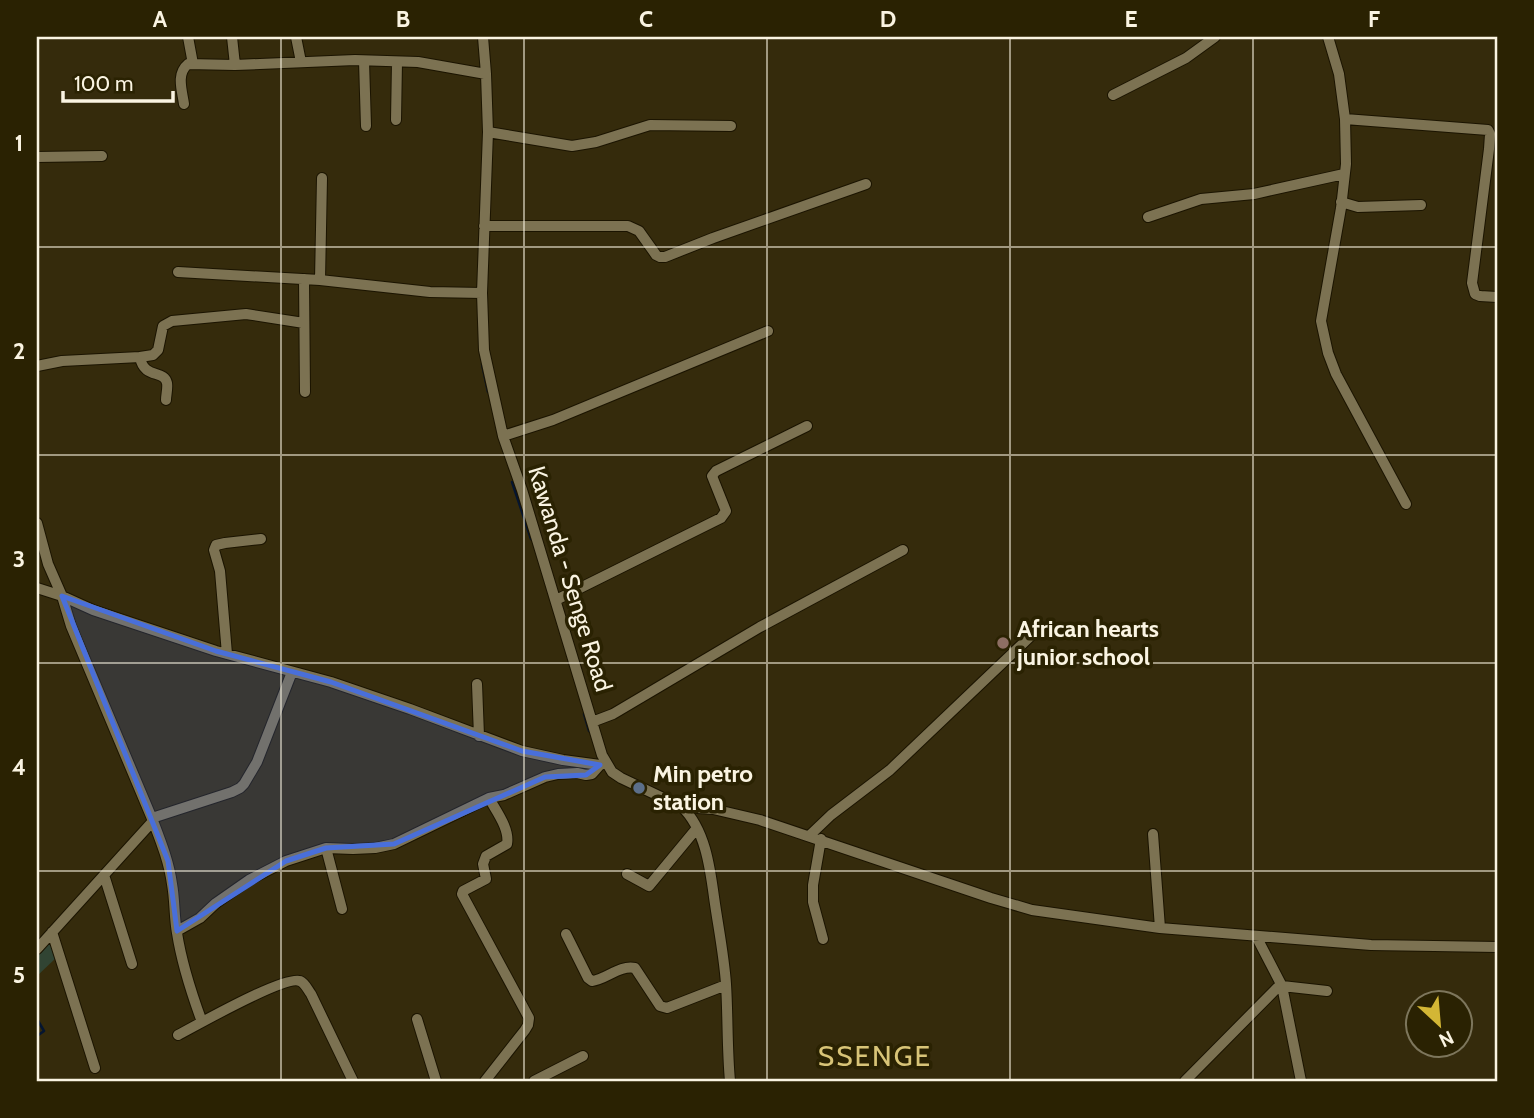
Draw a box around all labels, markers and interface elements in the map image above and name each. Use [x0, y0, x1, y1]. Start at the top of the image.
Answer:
text: A [153, 5, 168, 33]
text: B [396, 5, 410, 33]
text: C [639, 5, 653, 33]
text: D [880, 5, 896, 33]
text: E [1124, 5, 1138, 33]
text: F [1368, 5, 1380, 33]
scale bar [63, 60, 173, 104]
text: 100 m [74, 71, 133, 96]
text: 1 [15, 129, 23, 157]
text: 2 [13, 337, 25, 365]
street label: Kawanda - Senge Road [522, 463, 619, 695]
text: 3 [13, 545, 25, 573]
place label: African hearts junior school [1016, 614, 1159, 671]
marker: African hearts junior school [995, 635, 1011, 651]
text: 4 [12, 753, 26, 781]
place label: Min petro station [653, 759, 753, 816]
marker: Min petro station [631, 780, 647, 796]
text: 5 [13, 961, 25, 989]
north arrow [1404, 988, 1474, 1058]
text: N [1435, 1026, 1457, 1052]
district label: SSENGE [818, 1039, 932, 1073]

